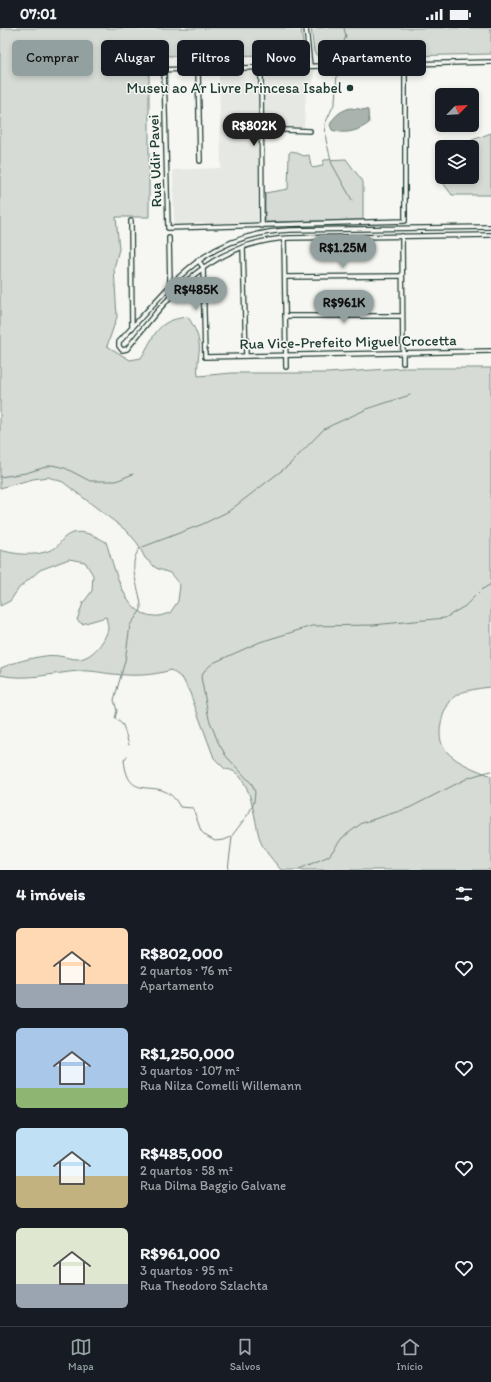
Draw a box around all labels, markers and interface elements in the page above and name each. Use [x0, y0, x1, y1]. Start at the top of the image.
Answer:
text: 07:01 [20, 5, 57, 23]
chip: Comprar [12, 40, 93, 76]
chip: Alugar [101, 40, 169, 76]
chip: Filtros [177, 40, 244, 76]
chip: Novo [252, 40, 310, 76]
chip: Apartamento [318, 40, 426, 76]
place label: Museu ao Ar Livre Princesa Isabel [126, 79, 343, 97]
marker: Museu ao Ar Livre Princesa Isabel [345, 83, 355, 93]
north arrow [435, 88, 479, 132]
map controls [435, 88, 479, 184]
pin: R$802K [221, 113, 287, 147]
street label: Rua Udir Pavei [144, 114, 166, 208]
text: R$802K [232, 118, 276, 133]
button: layers [435, 140, 479, 184]
pin: R$1.25M [306, 235, 380, 269]
text: R$1.25M [319, 240, 367, 255]
pin: R$485K [163, 277, 229, 311]
text: R$485K [174, 282, 218, 297]
pin: R$961K [311, 290, 377, 324]
text: R$961K [323, 295, 365, 310]
street label: Rua Vice-Prefeito Miguel Crocetta [239, 331, 457, 353]
icon: filters [453, 883, 475, 905]
text: 4 imóveis [16, 884, 85, 904]
text: R$802,000 [140, 943, 223, 963]
icon: home [48, 944, 96, 992]
icon: heart [453, 957, 475, 979]
text: 2 quartos · 76 m² [140, 963, 232, 978]
text: Apartamento [140, 978, 214, 993]
text: R$1,250,000 [140, 1043, 235, 1063]
icon: home [48, 1044, 96, 1092]
icon: heart [453, 1057, 475, 1079]
text: 3 quartos · 107 m² [140, 1063, 240, 1078]
text: Rua Nilza Comelli Willemann [140, 1078, 302, 1093]
text: R$485,000 [140, 1143, 223, 1163]
icon: home [48, 1144, 96, 1192]
icon: heart [453, 1157, 475, 1179]
text: 2 quartos · 58 m² [140, 1163, 233, 1178]
text: Rua Dilma Baggio Galvane [140, 1178, 286, 1193]
text: R$961,000 [140, 1243, 220, 1263]
icon: home [48, 1244, 96, 1292]
icon: heart [453, 1257, 475, 1279]
text: 3 quartos · 95 m² [140, 1263, 233, 1278]
text: Rua Theodoro Szlachta [140, 1278, 268, 1293]
tab: Mapa [68, 1336, 94, 1373]
tab: Salvos [230, 1336, 260, 1373]
tab: Início [396, 1336, 423, 1373]

